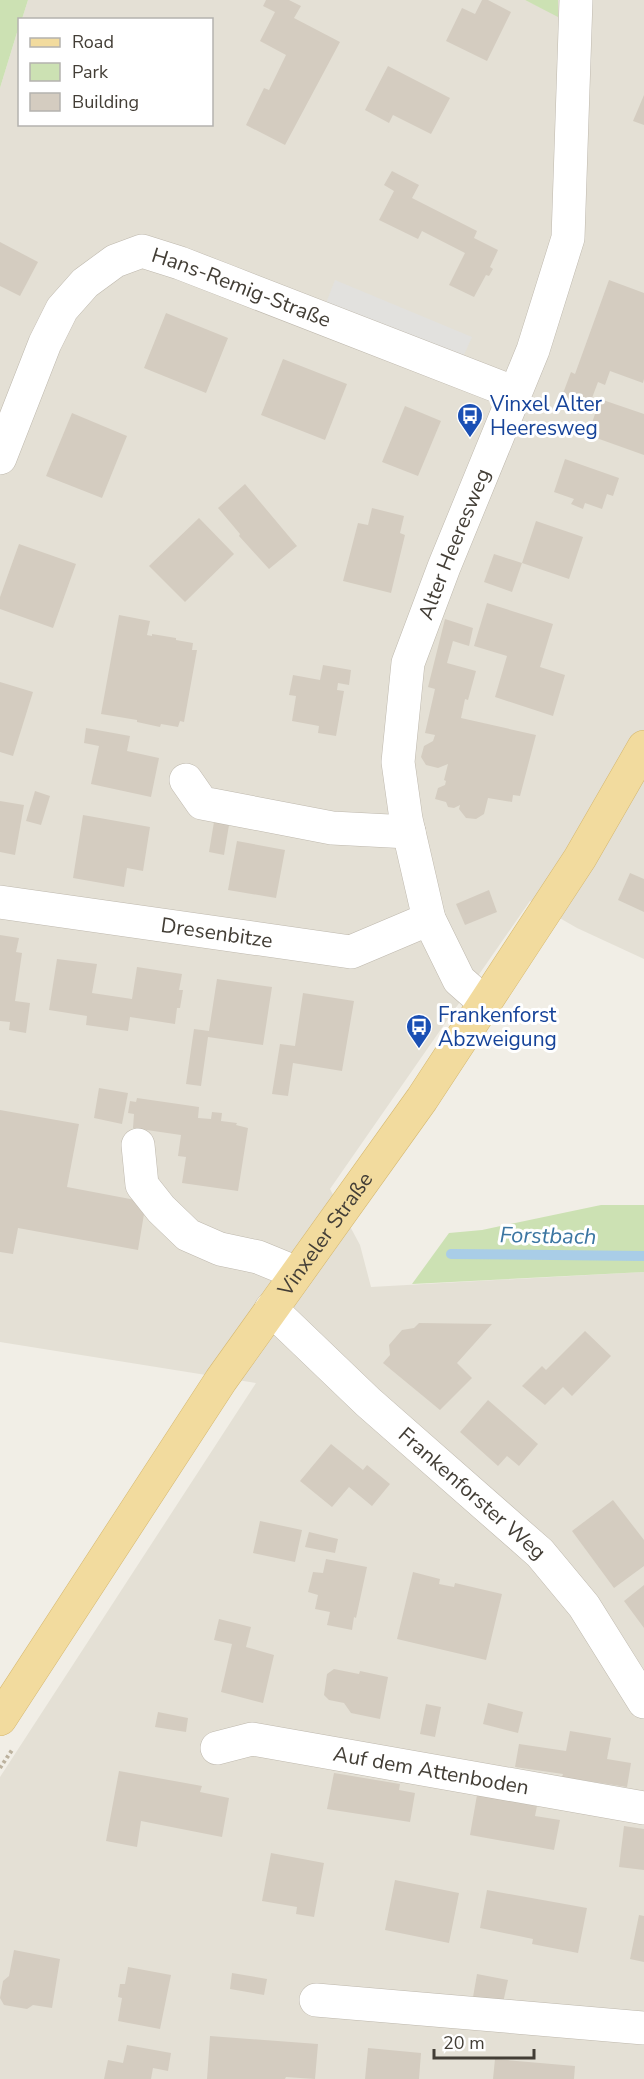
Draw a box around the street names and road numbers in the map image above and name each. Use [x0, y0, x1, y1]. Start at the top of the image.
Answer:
street label: Hans-Remig-Straße [148, 241, 335, 334]
street label: Alter Heeresweg [412, 464, 497, 624]
street label: Dresenbitze [159, 911, 275, 955]
street label: Vinxeler Straße [271, 1166, 379, 1303]
street label: Frankenforster Weg [392, 1421, 552, 1566]
street label: Auf dem Attenboden [331, 1740, 531, 1801]

